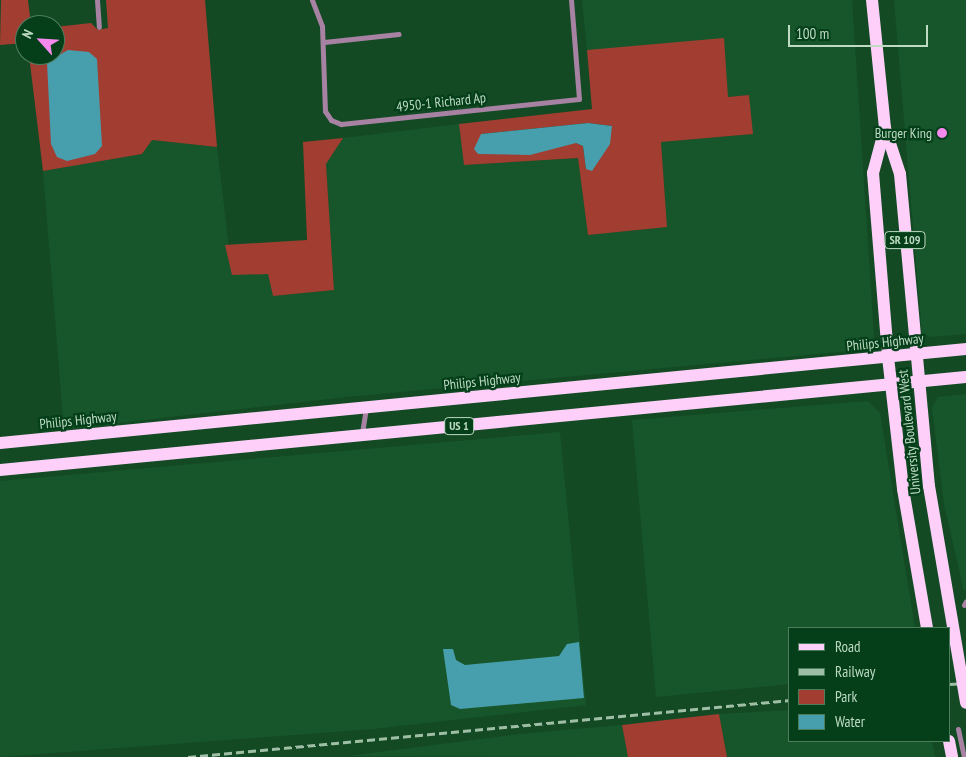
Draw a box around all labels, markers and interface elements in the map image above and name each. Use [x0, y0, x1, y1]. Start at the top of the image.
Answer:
north arrow [15, 15, 65, 65]
scale bar [791, 15, 931, 47]
text: 100 m [796, 24, 829, 43]
text: N [18, 27, 37, 41]
street label: 4950-1 Richard Ap [395, 89, 487, 115]
place label: Burger King [875, 125, 932, 141]
marker: Burger King [936, 127, 948, 139]
road number: SR 109 [884, 230, 926, 250]
street label: Philips Highway [846, 330, 924, 354]
street label: University Boulevard West [894, 368, 924, 496]
street label: Philips Highway [443, 369, 521, 393]
street label: Philips Highway [39, 408, 117, 432]
road number: US 1 [444, 416, 474, 436]
legend [788, 627, 951, 742]
text: Road [835, 637, 861, 656]
text: Railway [835, 662, 875, 681]
text: Park [835, 687, 857, 706]
text: Water [835, 712, 865, 731]

